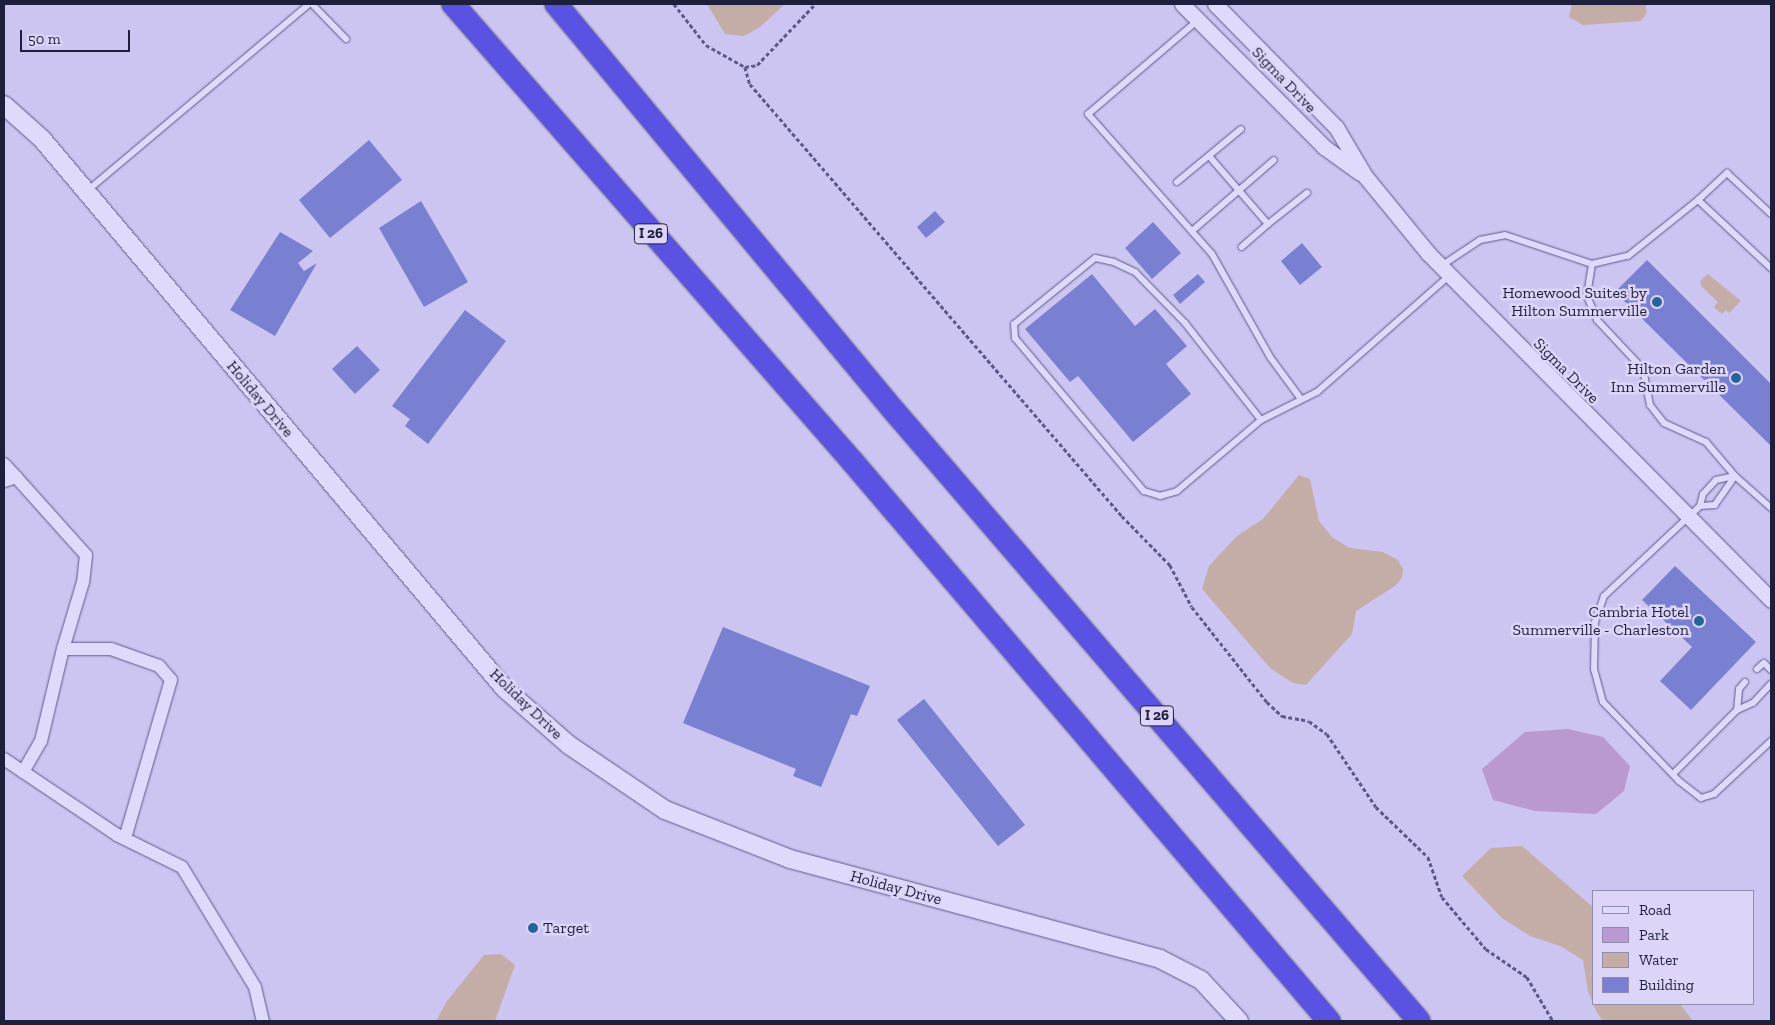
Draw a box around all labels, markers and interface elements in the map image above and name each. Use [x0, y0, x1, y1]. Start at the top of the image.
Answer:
scale bar [22, 20, 132, 52]
text: 50 m [28, 30, 61, 48]
street label: Sigma Drive [1248, 43, 1320, 117]
road number: I 26 [634, 222, 668, 246]
place label: Homewood Suites by Hilton Summerville [1502, 283, 1647, 321]
marker: Homewood Suites by Hilton Summerville [1651, 296, 1663, 308]
street label: Sigma Drive [1529, 334, 1603, 408]
street label: Holiday Drive [222, 357, 298, 441]
place label: Hilton Garden Inn Summerville [1611, 359, 1726, 397]
marker: Hilton Garden Inn Summerville [1730, 372, 1742, 384]
place label: Cambria Hotel Summerville - Charleston [1512, 602, 1689, 640]
marker: Cambria Hotel Summerville - Charleston [1693, 615, 1705, 627]
street label: Holiday Drive [485, 664, 567, 744]
road number: I 26 [1140, 704, 1174, 728]
street label: Holiday Drive [848, 867, 944, 909]
legend [1592, 890, 1755, 1005]
text: Road [1639, 901, 1671, 919]
place label: Target [543, 918, 589, 938]
marker: Target [527, 922, 539, 934]
text: Park [1639, 926, 1669, 944]
text: Water [1639, 951, 1679, 969]
text: Building [1639, 976, 1694, 994]

